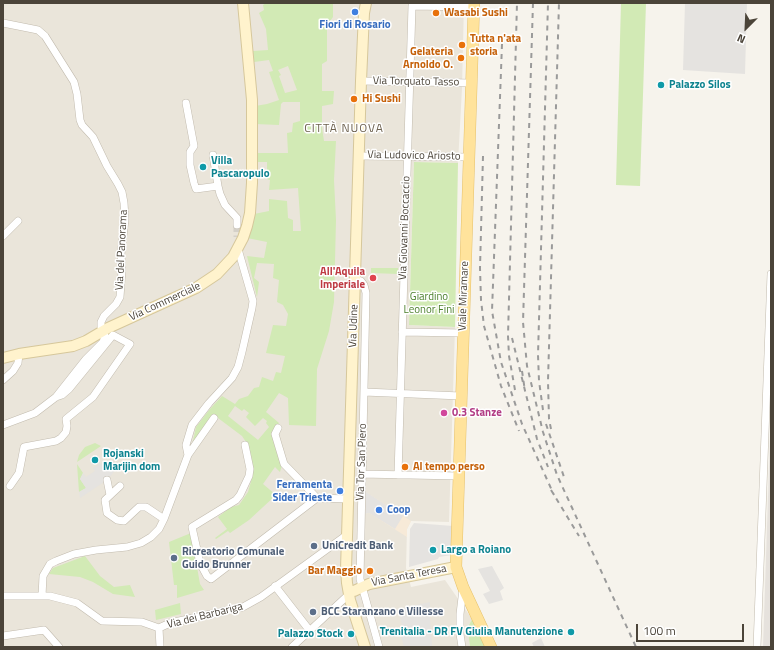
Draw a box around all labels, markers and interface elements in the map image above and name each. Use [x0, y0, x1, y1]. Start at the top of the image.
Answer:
place label: Wasabi Sushi [444, 6, 508, 20]
marker: Fiori di Rosario [350, 7, 360, 17]
marker: Wasabi Sushi [431, 8, 441, 18]
north arrow [726, 8, 766, 48]
place label: Fiori di Rosario [319, 18, 391, 32]
text: N [734, 30, 748, 48]
place label: Tutta n'ata storia [470, 32, 521, 58]
marker: Tutta n'ata storia [457, 40, 467, 50]
place label: Gelateria Arnoldo O. [403, 45, 453, 71]
marker: Gelateria Arnoldo O. [456, 53, 466, 63]
street label: Via Torquato Tasso [373, 75, 459, 89]
place label: Palazzo Silos [669, 78, 731, 92]
marker: Palazzo Silos [656, 80, 666, 90]
place label: Hi Sushi [362, 92, 401, 106]
marker: Hi Sushi [349, 94, 359, 104]
district label: CITTÀ NUOVA [304, 122, 384, 136]
street label: Via Ludovico Ariosto [367, 149, 461, 163]
place label: Villa Pascaropulo [211, 154, 270, 180]
marker: Villa Pascaropulo [198, 162, 208, 172]
street label: Via Giovanni Boccaccio [397, 176, 413, 280]
street label: Via del Panorama [113, 209, 131, 291]
street label: Viale Miramare [456, 261, 472, 331]
place label: All'Aquila Imperiale [320, 265, 365, 291]
marker: All'Aquila Imperiale [368, 273, 378, 283]
street label: Via Commerciale [127, 280, 203, 324]
park label: Giardino Leonor Fini [403, 290, 455, 316]
street label: Via Udine [347, 304, 361, 348]
place label: 0.3 Stanze [452, 406, 502, 420]
marker: 0.3 Stanze [439, 408, 449, 418]
street label: Via Tor San Piero [354, 423, 370, 501]
place label: Rojanski Marijin dom [103, 447, 160, 473]
marker: Rojanski Marijin dom [90, 455, 100, 465]
place label: Al tempo perso [413, 460, 485, 474]
marker: Al tempo perso [400, 462, 410, 472]
place label: Ferramenta Sider Trieste [272, 478, 332, 504]
marker: Ferramenta Sider Trieste [335, 486, 345, 496]
place label: Coop [387, 503, 411, 517]
marker: Coop [374, 505, 384, 515]
place label: UniCredit Bank [322, 539, 393, 553]
marker: UniCredit Bank [309, 541, 319, 551]
place label: Largo a Roiano [441, 543, 511, 557]
place label: Ricreatorio Comunale Guido Brunner [182, 545, 284, 571]
marker: Largo a Roiano [428, 545, 438, 555]
marker: Ricreatorio Comunale Guido Brunner [169, 553, 179, 563]
street label: Via Santa Teresa [370, 562, 448, 590]
place label: Bar Maggio [308, 564, 362, 578]
marker: Bar Maggio [365, 566, 375, 576]
street label: Via dei Barbariga [166, 600, 244, 632]
place label: BCC Staranzano e Villesse [321, 605, 443, 619]
marker: BCC Staranzano e Villesse [308, 607, 318, 617]
scale bar [638, 616, 746, 642]
text: 100 m [643, 621, 676, 640]
place label: Trenitalia - DR FV Giulia Manutenzione [380, 625, 563, 639]
place label: Palazzo Stock [278, 627, 343, 641]
marker: Trenitalia - DR FV Giulia Manutenzione [566, 627, 576, 637]
marker: Palazzo Stock [346, 629, 356, 639]

